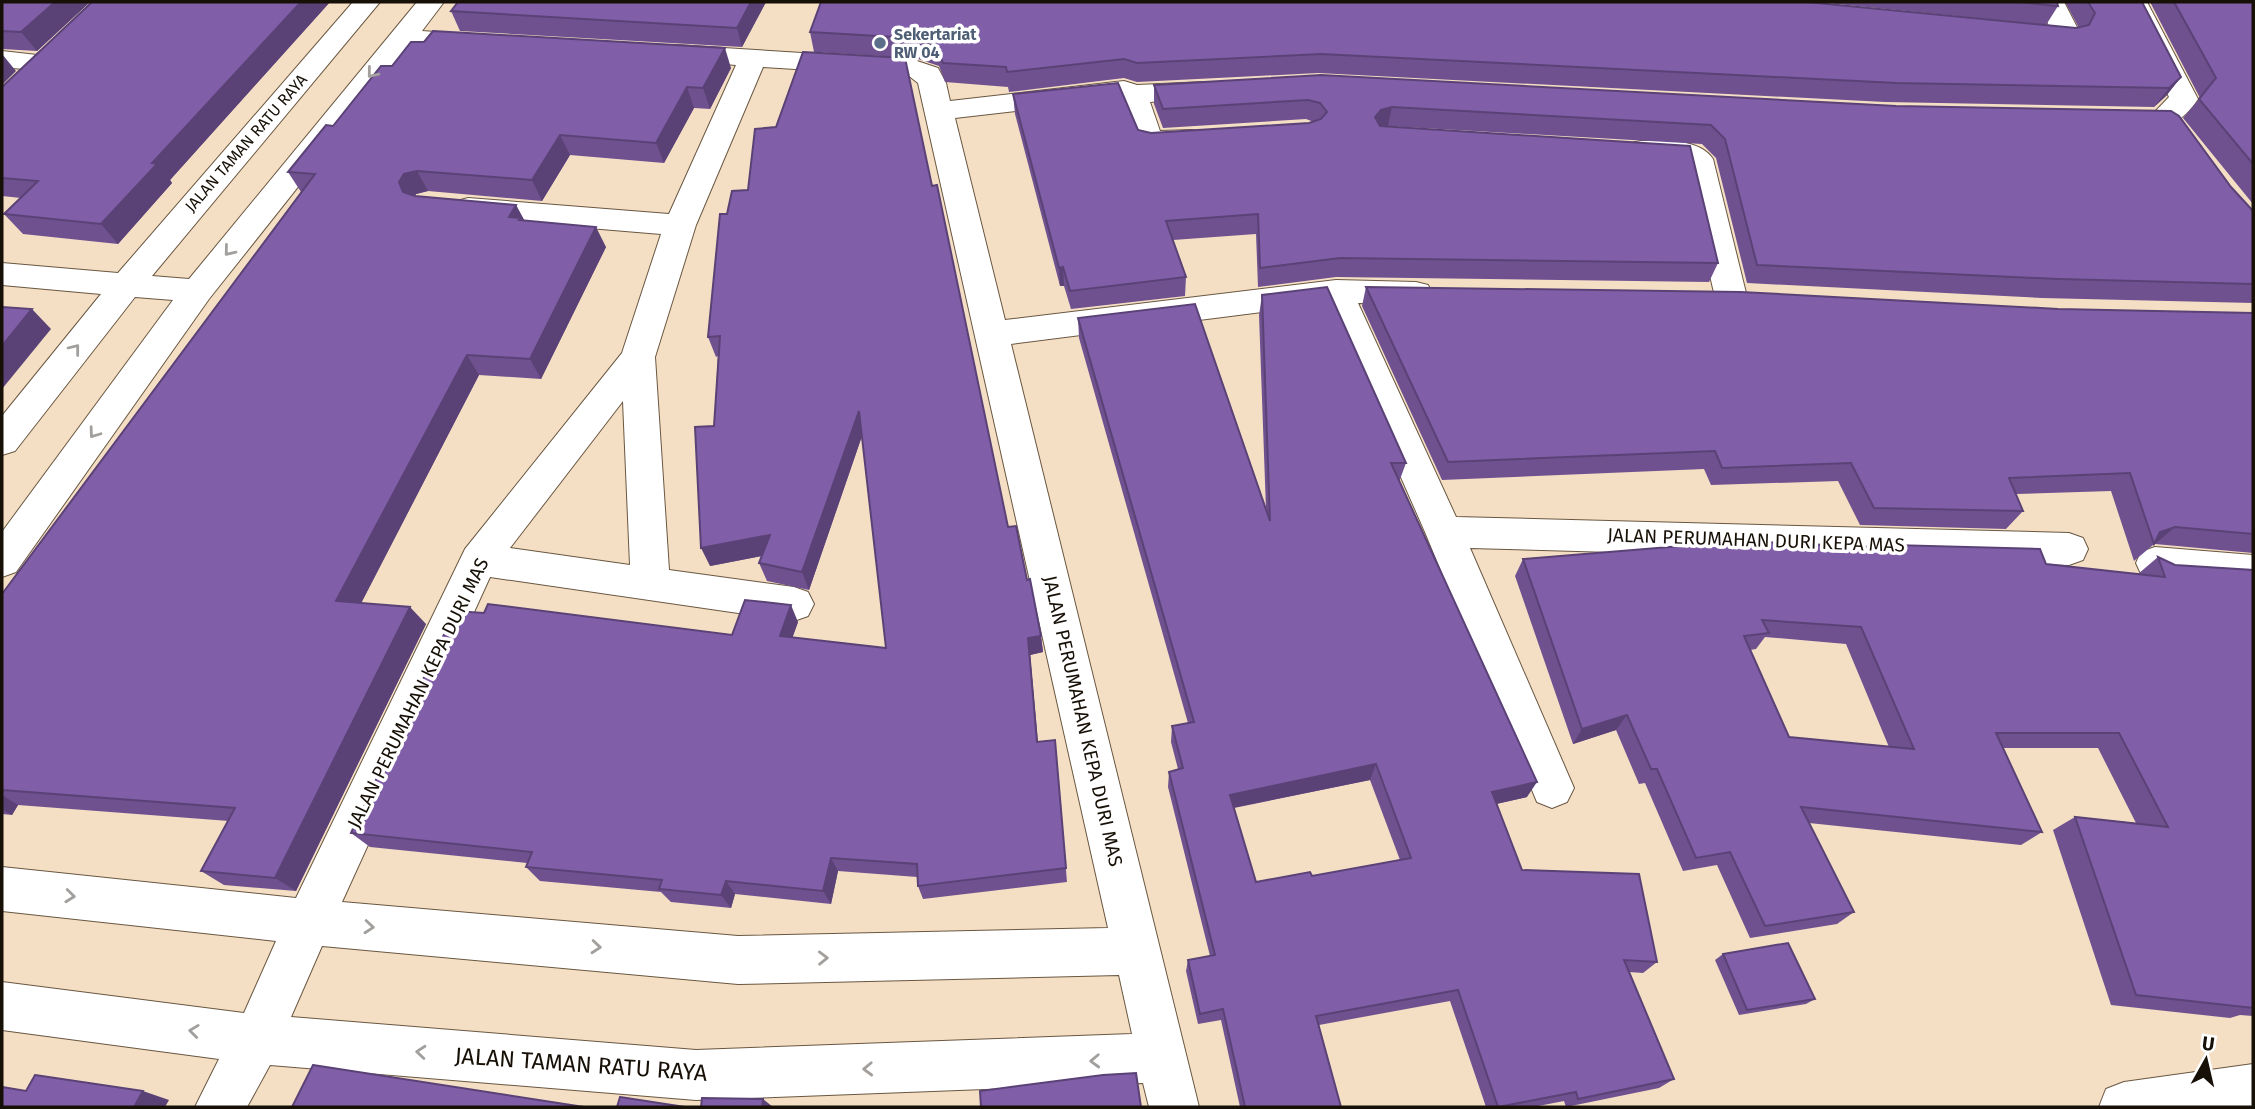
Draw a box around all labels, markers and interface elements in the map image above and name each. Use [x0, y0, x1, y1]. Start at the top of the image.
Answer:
place label: Sekertariat RW 04 [894, 25, 977, 62]
marker: Sekertariat RW 04 [872, 35, 888, 51]
one-way arrow [368, 65, 380, 78]
street label: JALAN TAMAN RATU RAYA [181, 70, 312, 216]
one-way arrow [225, 243, 238, 255]
one-way arrow [66, 344, 79, 356]
one-way arrow [90, 426, 102, 438]
street label: JALAN PERUMAHAN DURI KEPA MAS [1607, 523, 1905, 557]
street label: JALAN PERUMAHAN KEPA DURI MAS [342, 554, 494, 832]
street label: JALAN PERUMAHAN KEPA DURI MAS [1038, 573, 1128, 869]
one-way arrow [64, 889, 75, 904]
one-way arrow [363, 920, 375, 935]
one-way arrow [590, 939, 601, 954]
one-way arrow [818, 950, 828, 966]
one-way arrow [188, 1023, 200, 1038]
north arrow [2171, 1025, 2241, 1095]
text: U [2201, 1031, 2216, 1056]
street label: JALAN TAMAN RATU RAYA [454, 1041, 709, 1087]
one-way arrow [415, 1045, 426, 1060]
one-way arrow [1089, 1053, 1100, 1068]
one-way arrow [862, 1061, 873, 1076]

